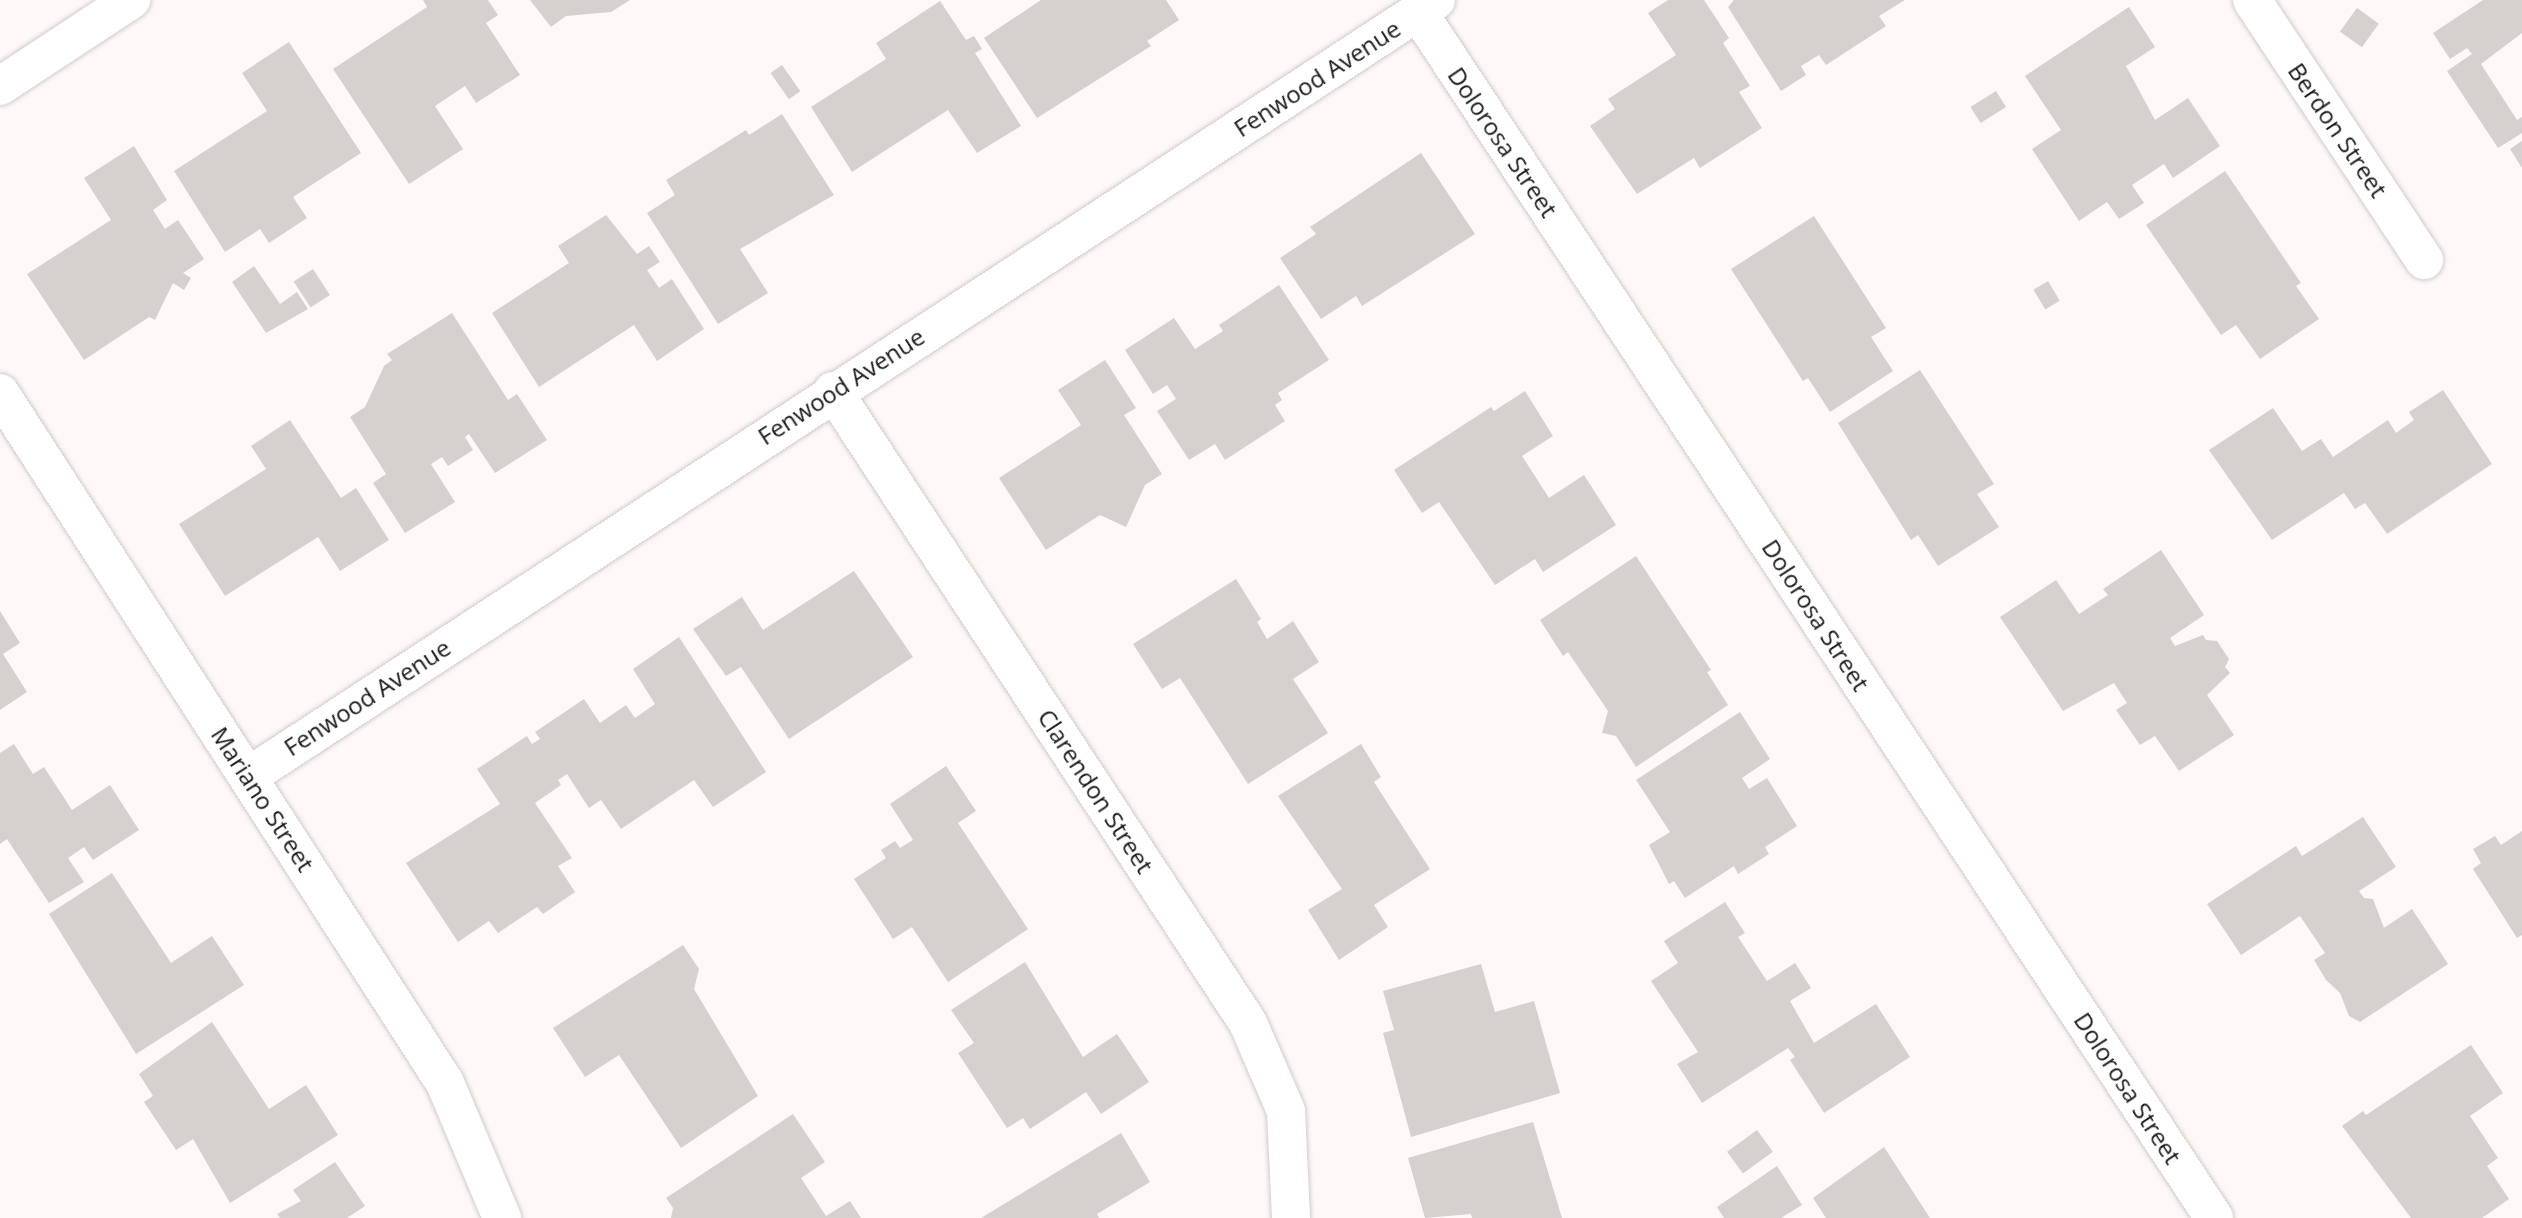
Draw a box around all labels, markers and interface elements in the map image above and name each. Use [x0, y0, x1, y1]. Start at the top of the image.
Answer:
street label: Fenwood Avenue [1228, 13, 1406, 143]
street label: Berdon Street [2282, 57, 2394, 203]
street label: Dolorosa Street [1442, 62, 1564, 222]
street label: Fenwood Avenue [752, 321, 930, 451]
street label: Dolorosa Street [1756, 534, 1876, 696]
street label: Fenwood Avenue [278, 632, 456, 762]
street label: Clarendon Street [1032, 704, 1160, 878]
street label: Mariano Street [206, 721, 320, 877]
street label: Dolorosa Street [2068, 1007, 2188, 1169]

